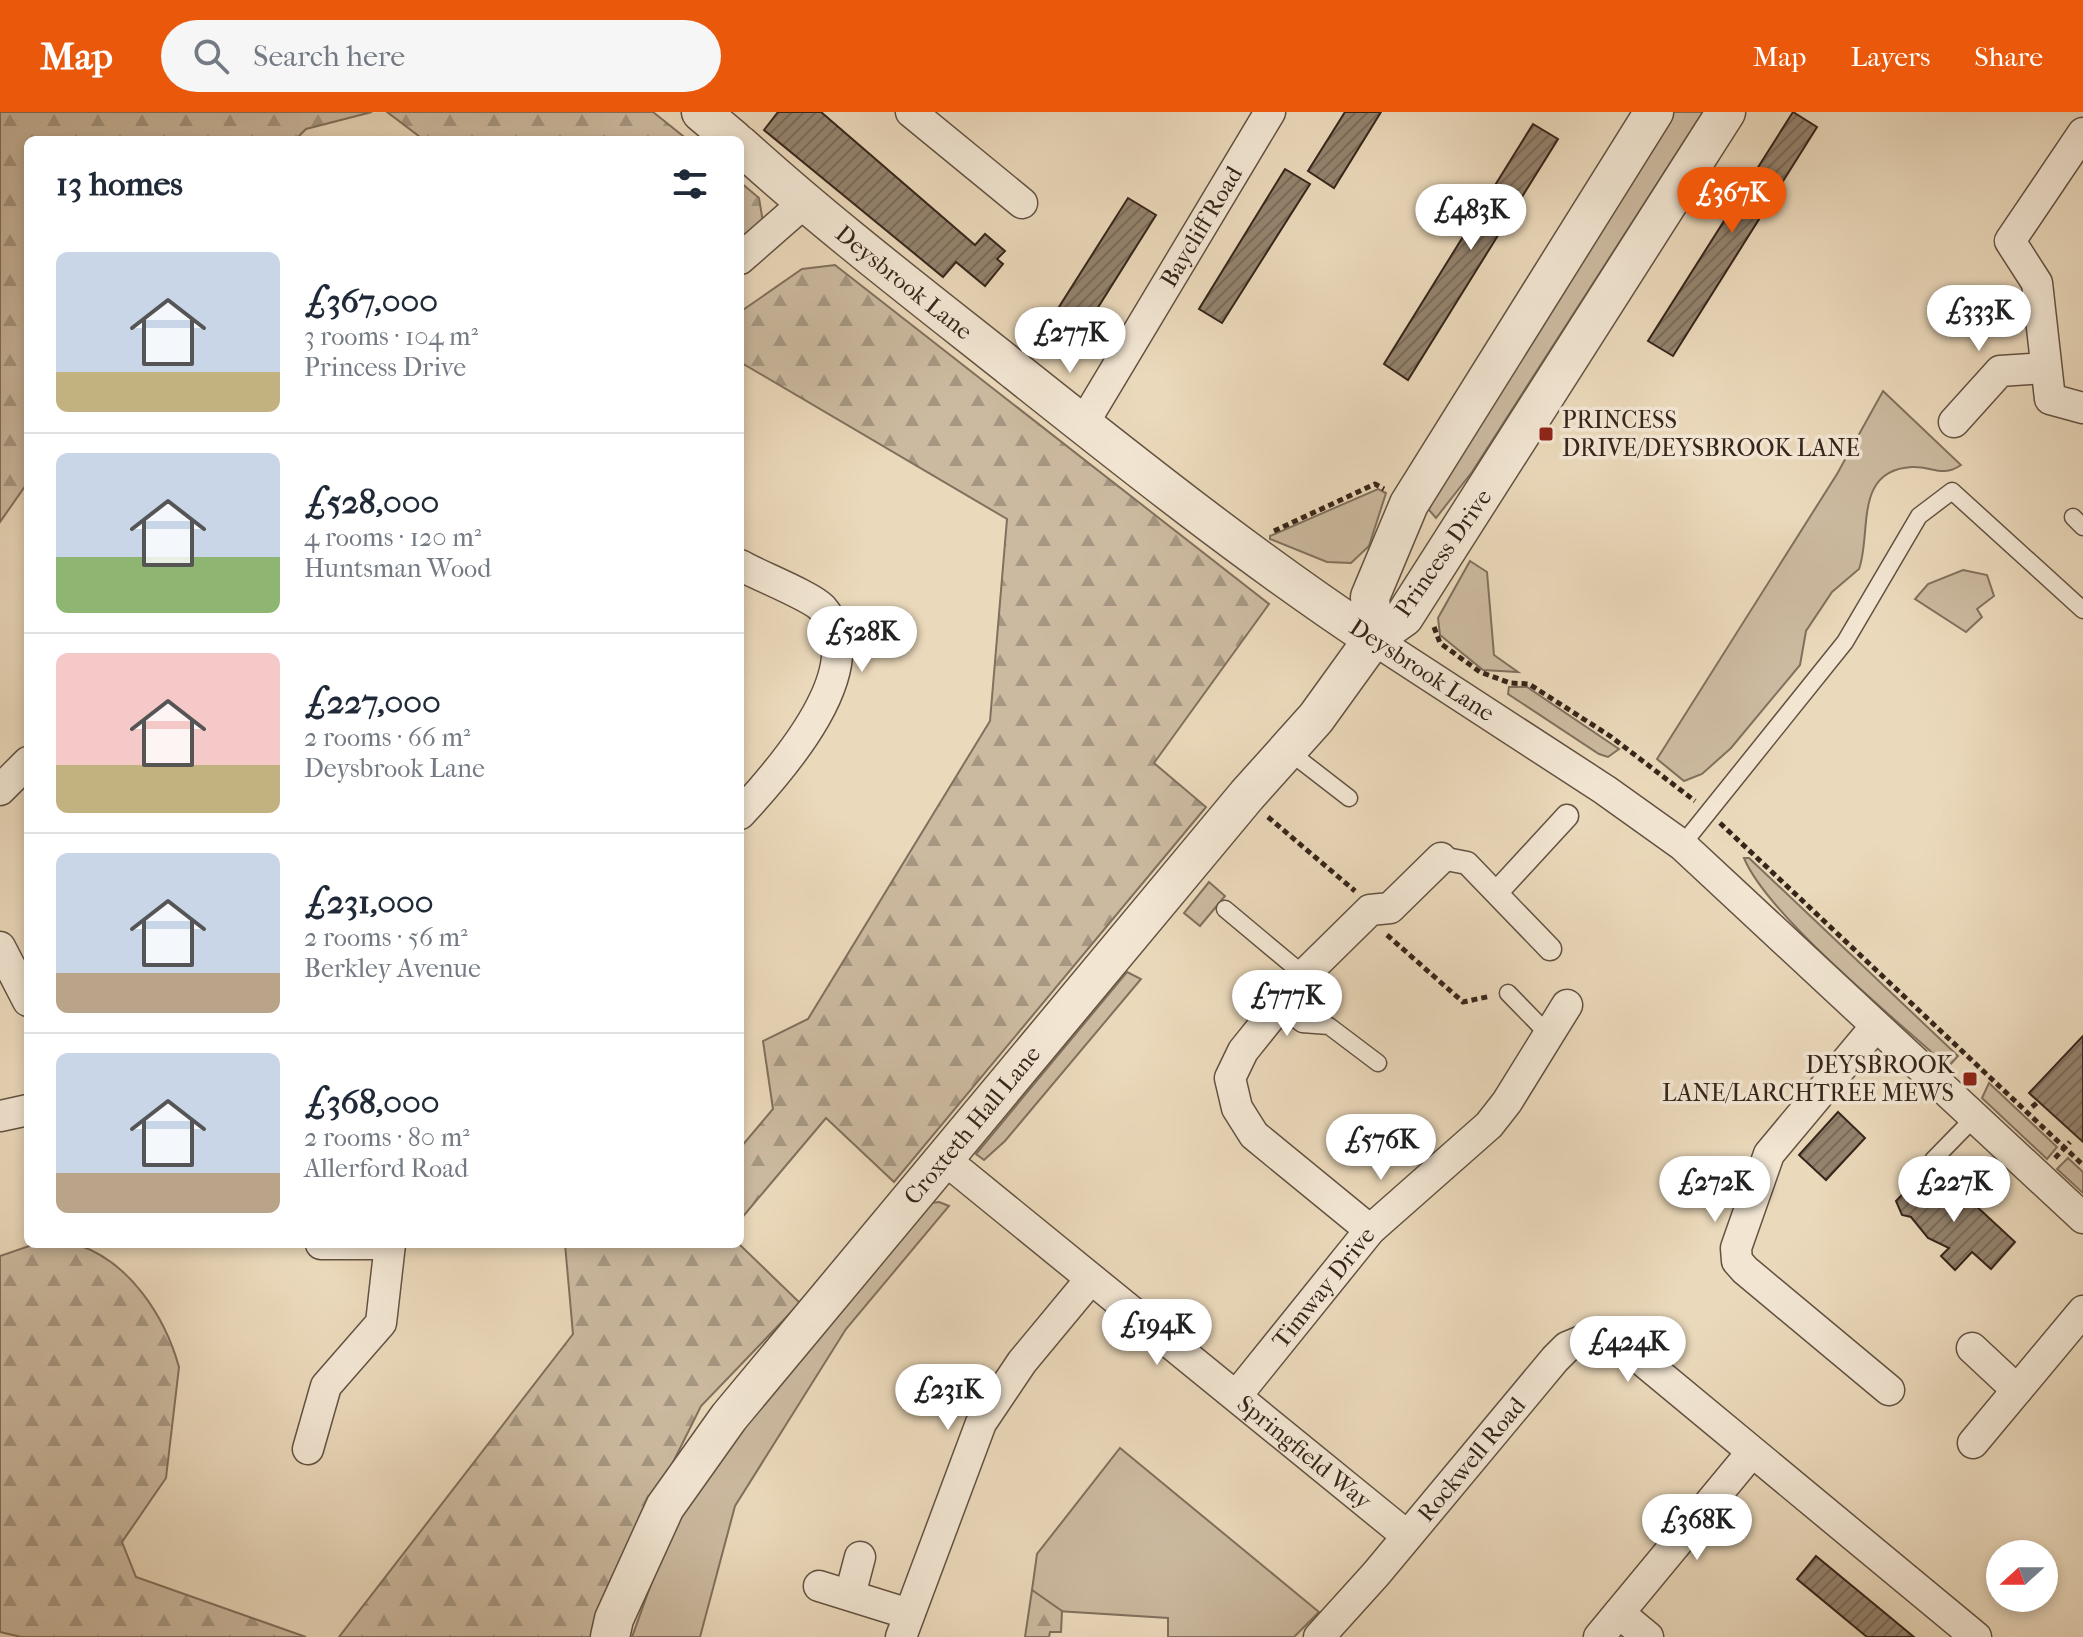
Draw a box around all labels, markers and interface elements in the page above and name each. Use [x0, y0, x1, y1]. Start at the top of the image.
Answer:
search box [161, 20, 721, 92]
text: Map [40, 34, 113, 79]
icon: search [189, 34, 233, 78]
text: Search here [253, 39, 405, 74]
text: Map [1753, 40, 1806, 73]
text: Layers [1850, 40, 1930, 73]
text: Share [1974, 40, 2043, 73]
street label: Baycliff Road [1154, 161, 1249, 292]
icon: filters [668, 162, 712, 206]
text: 13 homes [56, 164, 183, 204]
pin: £367K [1676, 167, 1788, 235]
text: £367K [1695, 177, 1769, 208]
pin: £483K [1415, 184, 1527, 252]
text: £483K [1433, 194, 1509, 225]
street label: Deysbrook Lane [830, 219, 978, 346]
text: £367,000 [304, 281, 438, 321]
icon: home [120, 284, 216, 380]
pin: £333K [1923, 285, 2035, 353]
text: £333K [1945, 295, 2013, 326]
pin: £277K [1014, 307, 1126, 375]
text: £277K [1033, 317, 1107, 348]
text: 3 rooms · 104 m² [304, 321, 478, 352]
text: Princess Drive [304, 352, 466, 383]
place label: PRINCESS DRIVE/DEYSBROOK LANE [1562, 406, 1860, 462]
marker: PRINCESS DRIVE/DEYSBROOK LANE [1537, 425, 1555, 443]
text: £528,000 [304, 482, 439, 522]
street label: Princess Drive [1389, 484, 1497, 622]
icon: home [120, 485, 216, 581]
text: 4 rooms · 120 m² [304, 522, 481, 553]
text: Huntsman Wood [304, 553, 491, 584]
pin: £528K [806, 606, 918, 674]
street label: Deysbrook Lane [1344, 613, 1500, 727]
text: £528K [825, 616, 899, 647]
text: £227,000 [304, 682, 441, 722]
icon: home [120, 685, 216, 781]
text: 2 rooms · 66 m² [304, 722, 470, 753]
text: Deysbrook Lane [304, 753, 485, 784]
text: £231,000 [304, 882, 434, 922]
icon: home [120, 885, 216, 981]
text: 2 rooms · 56 m² [304, 922, 468, 953]
text: Berkley Avenue [304, 953, 481, 984]
pin: £777K [1231, 970, 1343, 1038]
text: £777K [1250, 980, 1324, 1011]
street label: Croxteth Hall Lane [898, 1040, 1046, 1210]
place label: DEYSBROOK LANE/LARCHTREE MEWS [1662, 1051, 1956, 1107]
marker: DEYSBROOK LANE/LARCHTREE MEWS [1961, 1070, 1979, 1088]
text: £368,000 [304, 1082, 439, 1122]
icon: home [120, 1085, 216, 1181]
pin: £576K [1325, 1114, 1437, 1182]
text: 2 rooms · 80 m² [304, 1122, 470, 1153]
text: £576K [1344, 1124, 1418, 1155]
text: Allerford Road [304, 1153, 468, 1184]
pin: £272K [1659, 1156, 1771, 1224]
pin: £227K [1898, 1156, 2010, 1224]
text: £272K [1677, 1166, 1753, 1197]
text: £227K [1916, 1166, 1992, 1197]
street label: Timway Drive [1266, 1221, 1381, 1354]
pin: £194K [1101, 1299, 1213, 1367]
text: £194K [1120, 1309, 1194, 1340]
pin: £424K [1572, 1316, 1684, 1384]
text: £424K [1588, 1326, 1668, 1357]
pin: £231K [892, 1364, 1004, 1432]
text: £231K [913, 1374, 983, 1405]
street label: Springfield Way [1232, 1389, 1378, 1516]
street label: Rockwell Road [1412, 1391, 1532, 1527]
pin: £368K [1641, 1494, 1753, 1562]
text: £368K [1660, 1504, 1734, 1535]
north arrow [1986, 1540, 2058, 1612]
map controls [1986, 1540, 2058, 1612]

